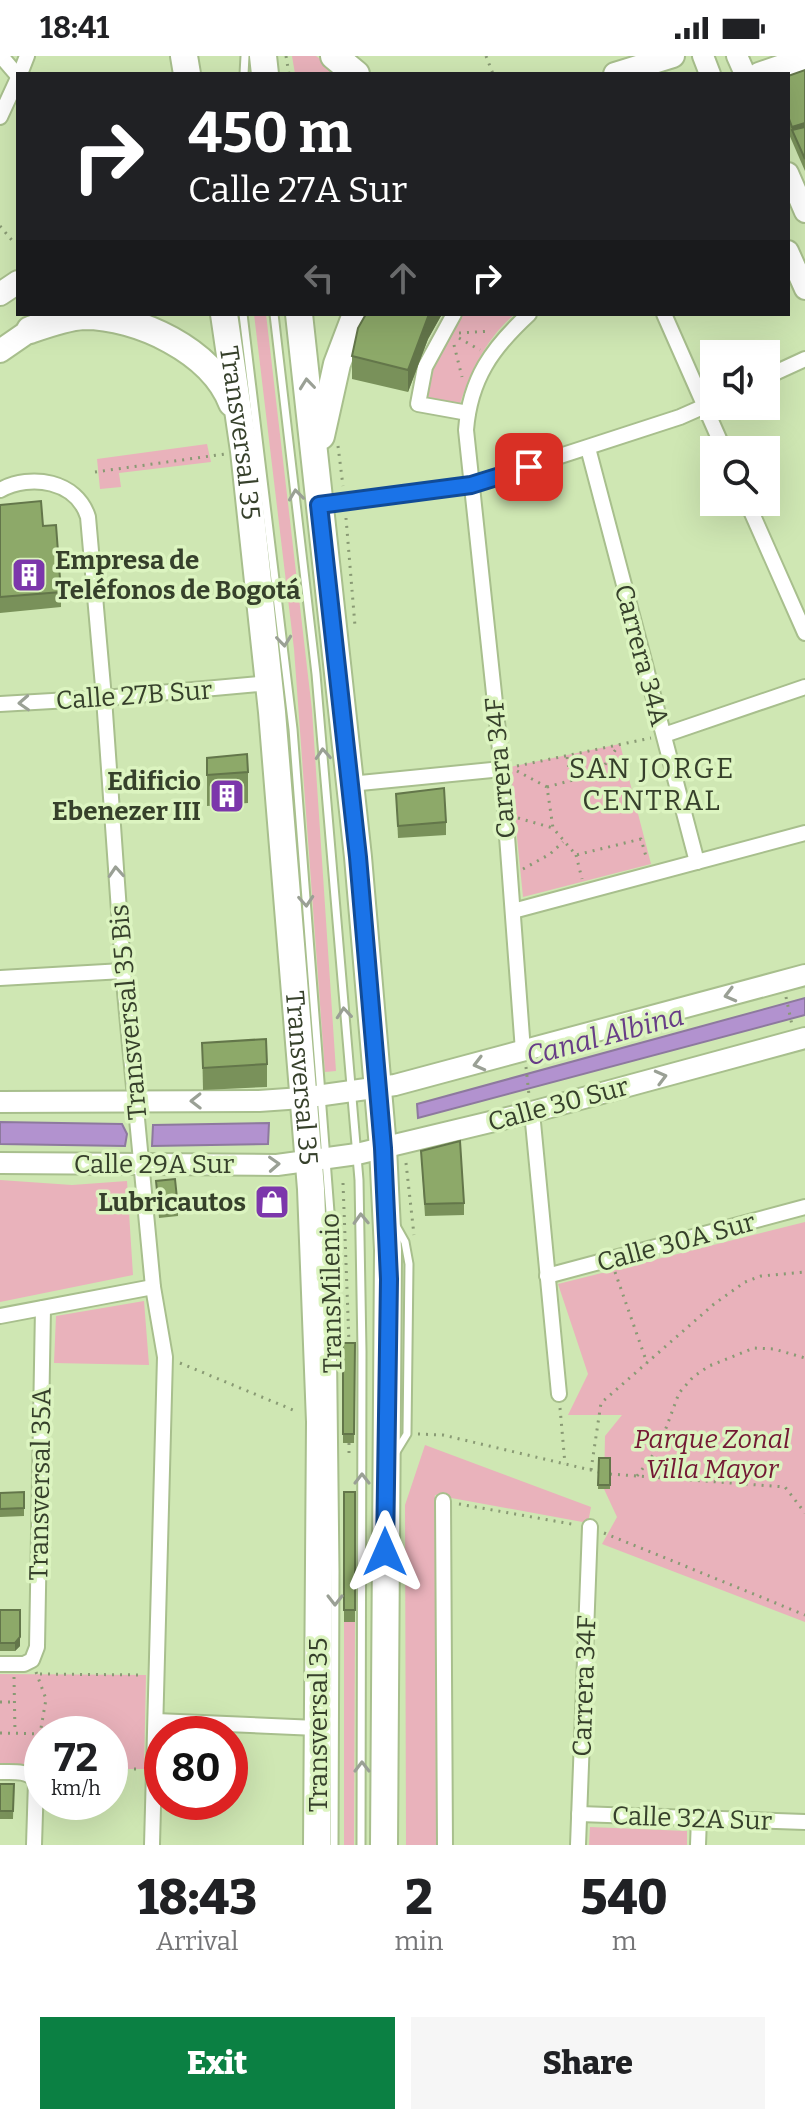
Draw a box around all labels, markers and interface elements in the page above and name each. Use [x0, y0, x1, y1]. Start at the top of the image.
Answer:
text: 18:41 [40, 10, 109, 46]
text: 450 m [188, 100, 352, 167]
icon: right [56, 104, 160, 208]
text: Calle 27A Sur [188, 168, 407, 212]
icon: left [297, 256, 341, 300]
icon: ahead [381, 256, 425, 300]
icon: right [465, 256, 509, 300]
map controls [700, 340, 780, 516]
button: sound [700, 340, 780, 420]
street label: Transversal 35 [213, 344, 266, 521]
one-way arrow [298, 377, 315, 390]
pin [495, 433, 563, 501]
button: search [700, 436, 780, 516]
icon: arrive [507, 445, 551, 489]
one-way arrow [288, 488, 305, 502]
place label: Empresa de Teléfonos de Bogotá [55, 545, 301, 606]
building icon: Empresa de Teléfonos de Bogotá [10, 556, 48, 594]
street label: Carrera 34A [608, 581, 675, 730]
one-way arrow [276, 635, 293, 648]
street label: Calle 27B Sur [55, 675, 214, 716]
one-way arrow [17, 694, 30, 711]
street label: Carrera 34F [479, 696, 522, 840]
one-way arrow [315, 747, 332, 760]
district label: SAN JORGE CENTRAL [569, 752, 735, 817]
place label: Edificio Ebenezer III [52, 766, 201, 827]
building icon: Edificio Ebenezer III [208, 777, 246, 815]
one-way arrow [108, 865, 125, 878]
one-way arrow [297, 894, 314, 907]
street label: Transversal 35 Bis [104, 903, 153, 1121]
one-way arrow [723, 986, 737, 1003]
street label: Transversal 35 [279, 990, 324, 1166]
water label: Canal Albina [523, 999, 688, 1072]
one-way arrow [336, 1006, 353, 1019]
one-way arrow [472, 1054, 486, 1071]
one-way arrow [653, 1069, 667, 1086]
street label: Calle 30 Sur [484, 1071, 632, 1138]
one-way arrow [189, 1093, 202, 1110]
street label: Calle 29A Sur [74, 1149, 235, 1180]
one-way arrow [268, 1156, 281, 1173]
shop icon: Lubricautos [253, 1183, 291, 1221]
place label: Lubricautos [98, 1187, 246, 1218]
street label: Calle 30A Sur [594, 1206, 759, 1279]
one-way arrow [352, 1212, 369, 1225]
street label: TransMilenio [315, 1213, 348, 1373]
street label: Transversal 35A [23, 1387, 58, 1581]
park label: Parque Zonal Villa Mayor [634, 1424, 790, 1485]
one-way arrow [354, 1472, 371, 1485]
position arrow [343, 1510, 427, 1594]
one-way arrow [326, 1594, 344, 1607]
street label: Carrera 34F [567, 1615, 602, 1757]
street label: Transversal 35 [303, 1638, 334, 1812]
speed limit sign: 80 [144, 1716, 248, 1820]
text: 72 [54, 1734, 98, 1782]
one-way arrow [353, 1760, 371, 1773]
text: km/h [51, 1776, 101, 1800]
street label: Calle 32A Sur [611, 1800, 773, 1837]
text: 18:43 [137, 1869, 257, 1927]
text: 2 [405, 1869, 433, 1927]
text: 540 [581, 1869, 668, 1927]
text: Arrival [156, 1926, 238, 1957]
text: min [394, 1926, 443, 1957]
text: m [612, 1926, 637, 1957]
button: Exit [40, 2017, 395, 2109]
button: Share [411, 2017, 765, 2109]

